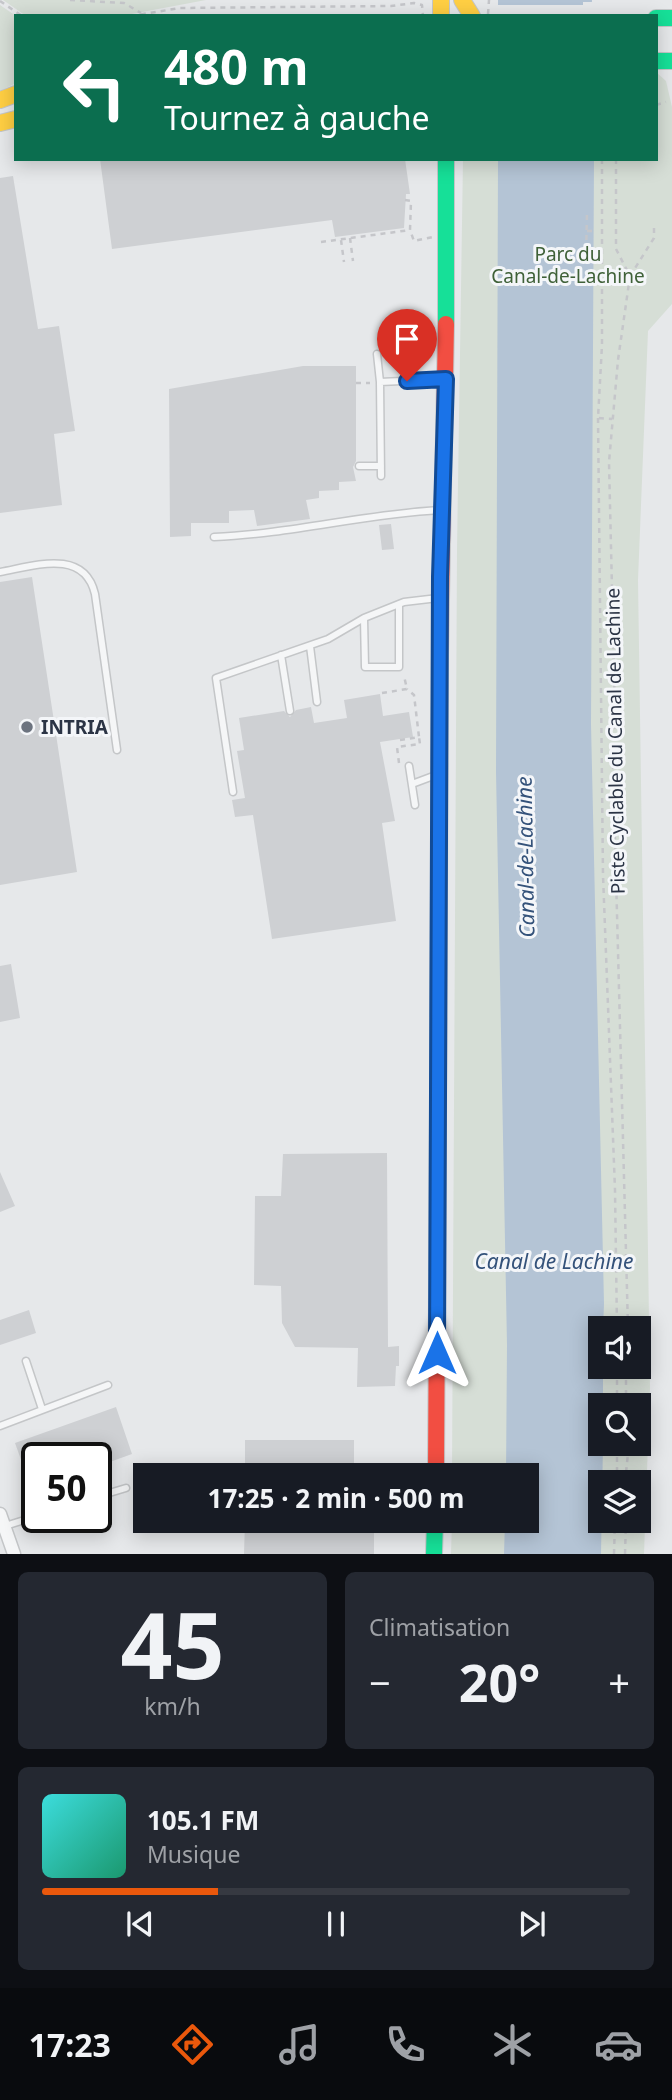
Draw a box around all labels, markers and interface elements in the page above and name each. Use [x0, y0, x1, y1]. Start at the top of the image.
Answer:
text: 480 m [164, 33, 309, 99]
icon: left [49, 42, 140, 133]
text: Tournez à gauche [164, 96, 430, 139]
park label: Parc du Canal-de-Lachine [491, 241, 645, 289]
pin [377, 309, 437, 381]
icon: arrive [388, 320, 426, 358]
street label: Piste Cyclable du Canal de Lachine [599, 588, 631, 894]
place label: INTRIA [41, 714, 109, 740]
marker: INTRIA [19, 719, 35, 735]
water label: Canal-de-Lachine [510, 776, 540, 938]
water label: Canal de Lachine [474, 1247, 634, 1275]
position arrow [400, 1316, 474, 1390]
map controls [588, 1316, 651, 1533]
button: sound [588, 1316, 651, 1379]
button: search [588, 1393, 651, 1456]
speed limit sign: 50 [21, 1442, 112, 1533]
button: layers [588, 1470, 651, 1533]
text: 17:25 · 2 min · 500 m [208, 1480, 464, 1516]
text: 45 [120, 1582, 225, 1706]
text: Climatisation [369, 1611, 510, 1643]
text: 20° [459, 1646, 540, 1717]
text: − [369, 1656, 391, 1708]
text: + [608, 1656, 630, 1708]
text: km/h [144, 1690, 201, 1722]
text: 105.1 FM [147, 1802, 259, 1838]
text: Musique [147, 1838, 240, 1870]
icon: previous [121, 1905, 159, 1943]
icon: pause [317, 1905, 355, 1943]
icon: next [513, 1905, 551, 1943]
icon: directions [168, 2020, 217, 2069]
icon: music [275, 2020, 324, 2069]
icon: phone [381, 2020, 430, 2069]
icon: climate [488, 2020, 537, 2069]
icon: car [594, 2020, 643, 2069]
text: 17:23 [29, 2023, 111, 2066]

